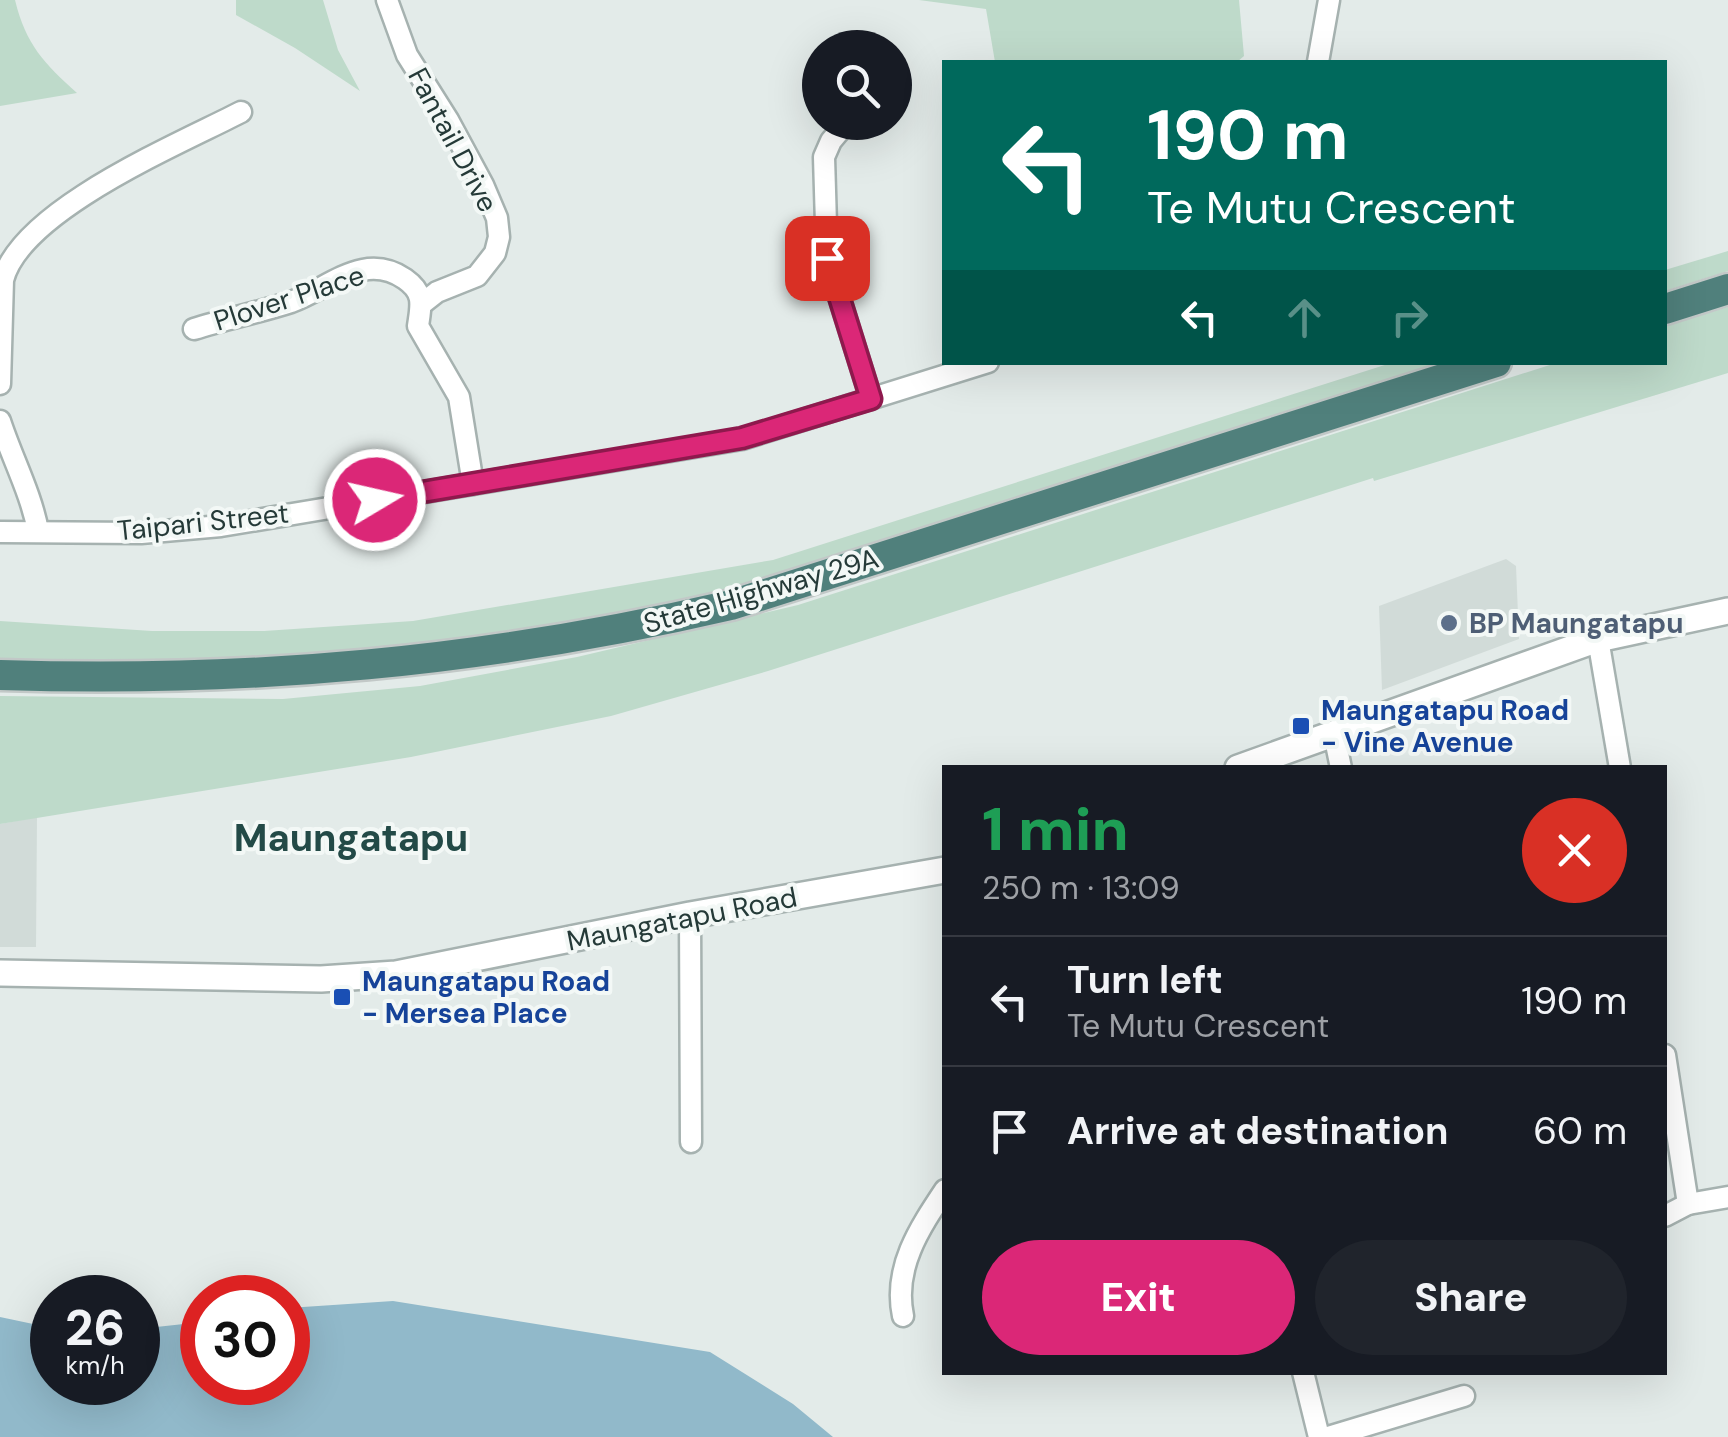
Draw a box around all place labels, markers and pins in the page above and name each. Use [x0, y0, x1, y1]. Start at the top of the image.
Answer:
pin [785, 216, 870, 301]
place label: BP Maungatapu [1469, 605, 1683, 642]
marker: BP Maungatapu [1438, 612, 1460, 634]
place label: Maungatapu Road - Vine Avenue [1321, 692, 1569, 761]
marker: Maungatapu Road - Vine Avenue [1290, 715, 1312, 737]
place label: Maungatapu Road - Mersea Place [362, 963, 610, 1032]
marker: Maungatapu Road - Mersea Place [331, 986, 353, 1008]

